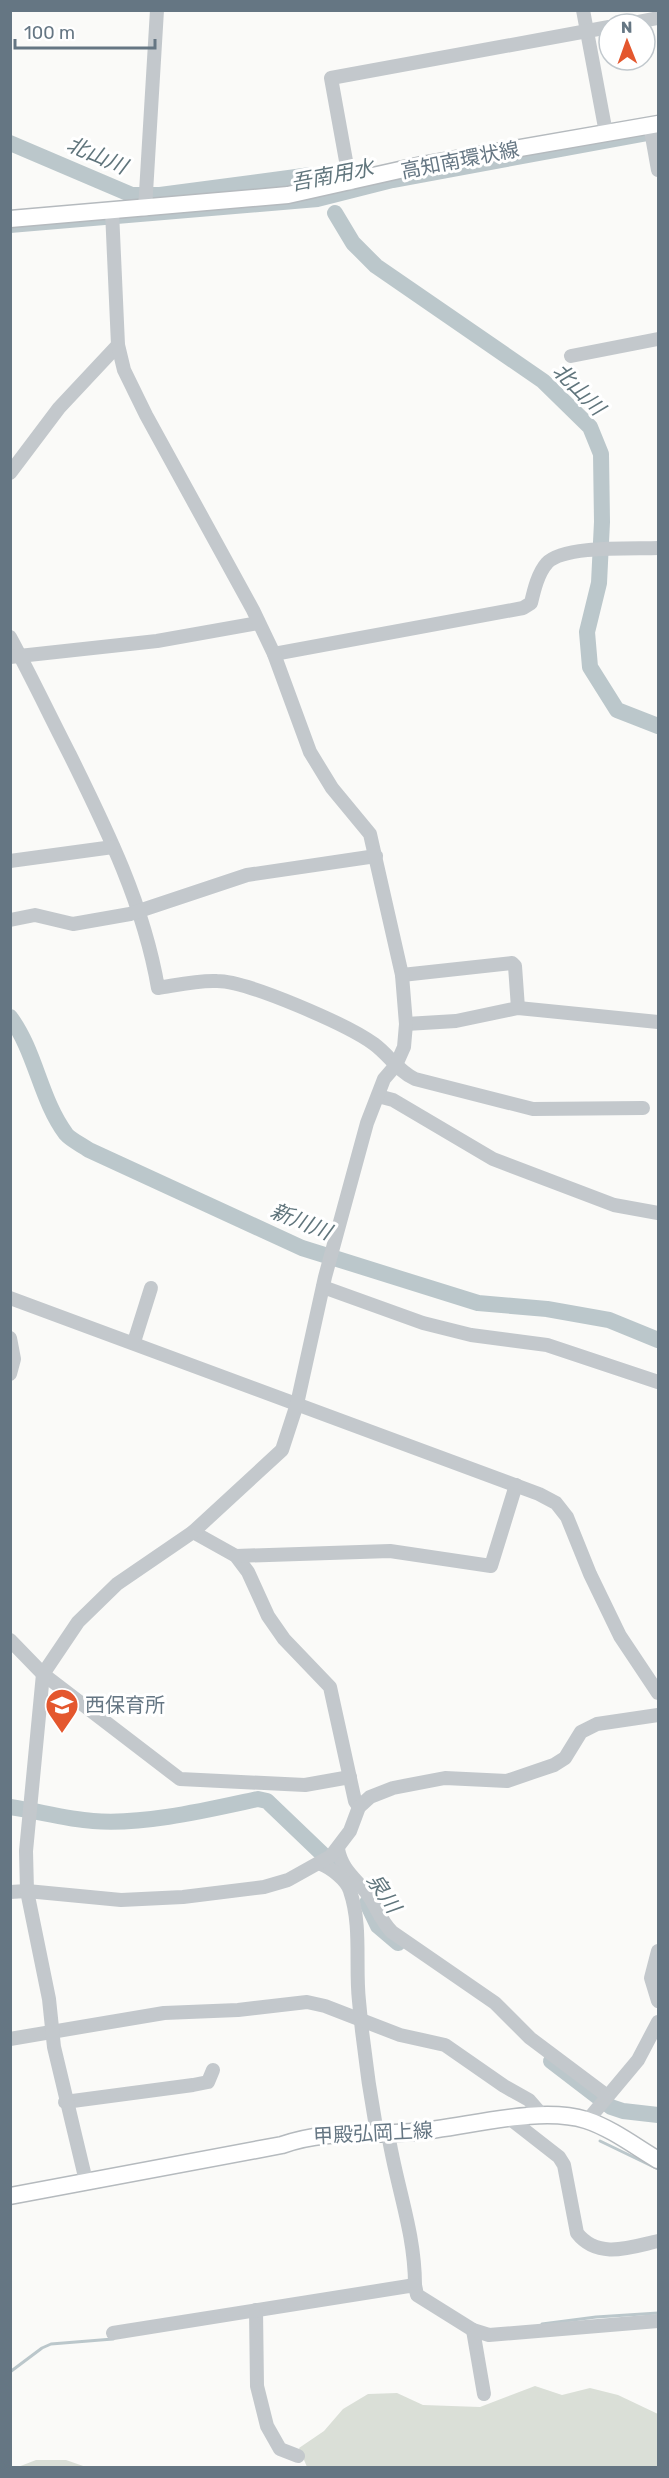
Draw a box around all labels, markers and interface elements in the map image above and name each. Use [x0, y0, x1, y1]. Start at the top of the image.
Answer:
scale bar [15, 12, 154, 50]
north arrow [597, 12, 657, 72]
text: N [621, 18, 633, 37]
text: 100 m [24, 22, 75, 44]
water label: 北山川 [63, 131, 133, 180]
street label: 高知南環状線 [399, 137, 521, 183]
water label: 吾南用水 [288, 154, 378, 195]
water label: 北山川 [548, 358, 612, 422]
water label: 新川川 [267, 1198, 337, 1245]
school or university icon: 西保育所 [44, 1687, 80, 1734]
place label: 西保育所 [85, 1693, 165, 1717]
water label: 泉川 [362, 1869, 407, 1919]
street label: 甲殿弘岡上線 [312, 2118, 434, 2148]

